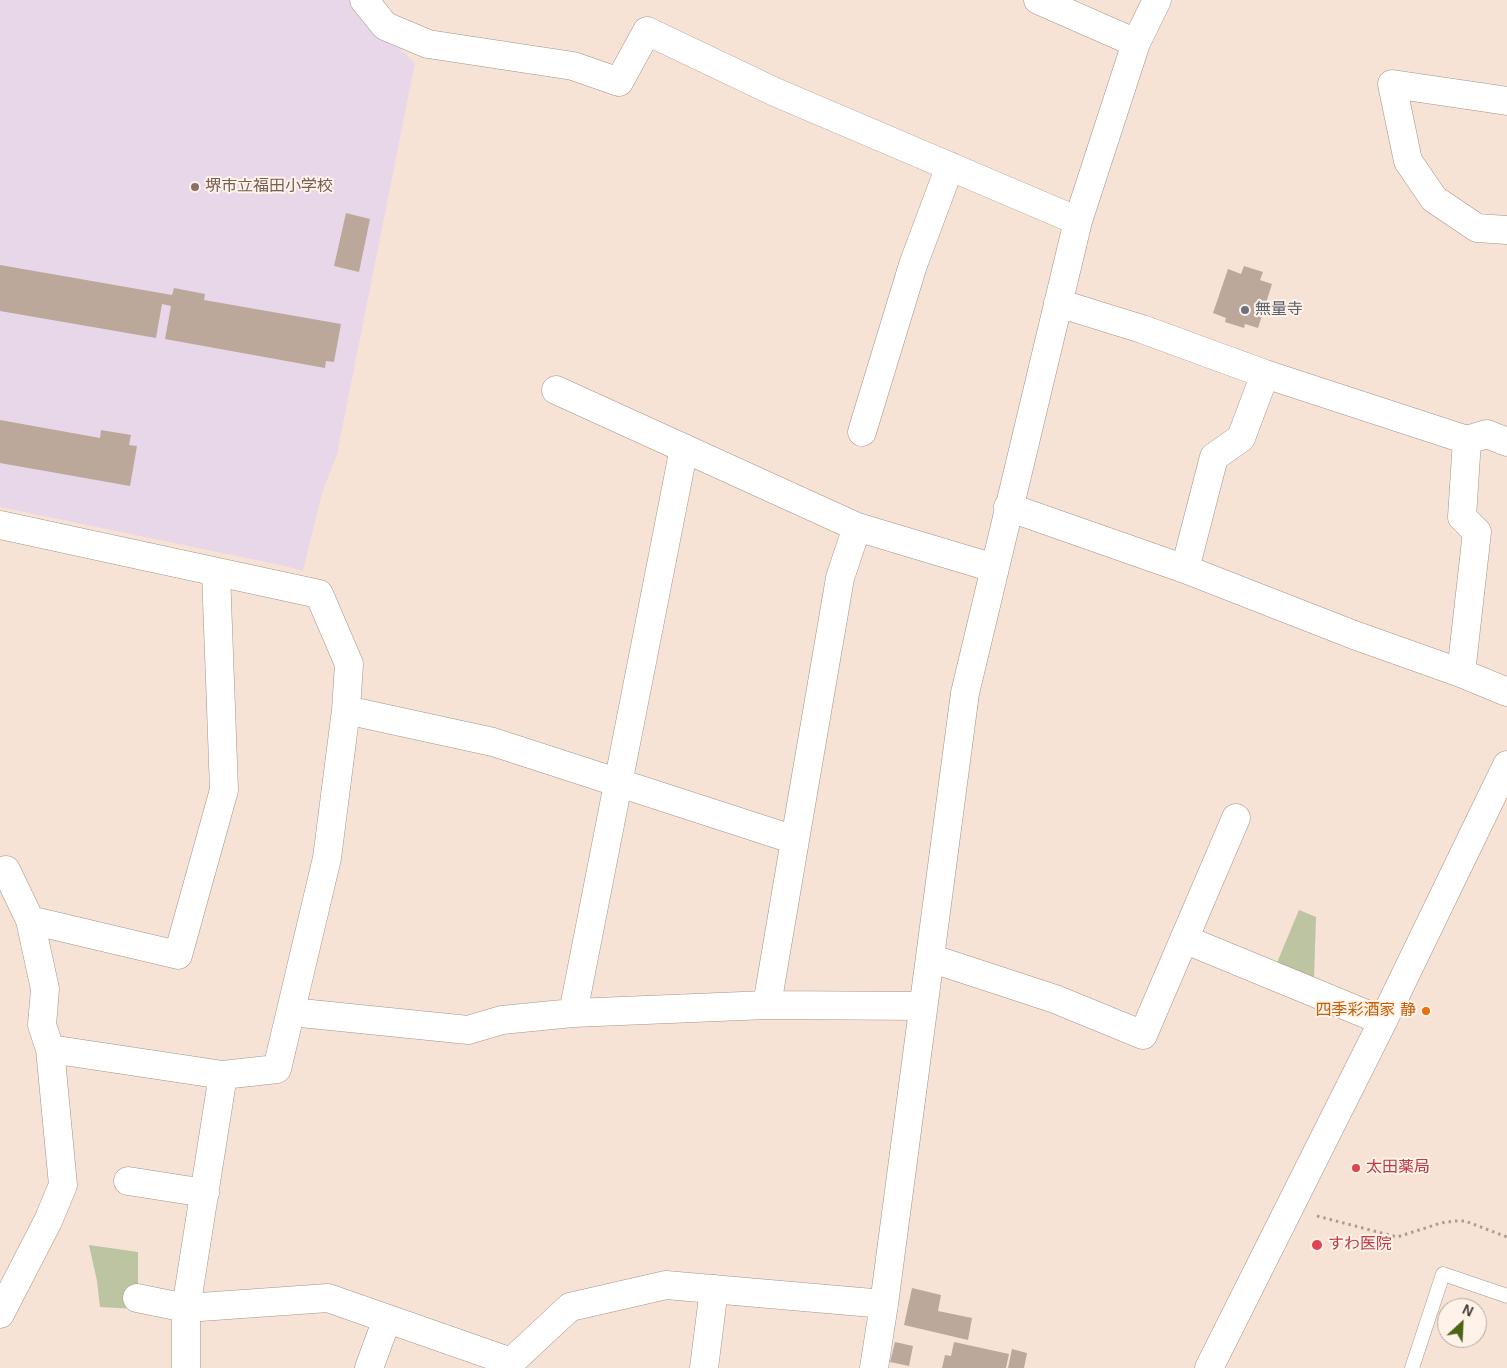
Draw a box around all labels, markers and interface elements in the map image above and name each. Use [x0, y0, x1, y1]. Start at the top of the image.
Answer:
place label: 堺市立福田小学校 [205, 177, 333, 197]
marker: 堺市立福田小学校 [189, 181, 201, 193]
place label: 無量寺 [1255, 300, 1303, 320]
marker: 無量寺 [1239, 304, 1251, 316]
place label: 四季彩酒家 静 [1316, 1001, 1416, 1021]
marker: 四季彩酒家 静 [1420, 1005, 1432, 1017]
place label: 太田薬局 [1366, 1158, 1430, 1178]
marker: 太田薬局 [1350, 1162, 1362, 1174]
place label: すわ医院 [1328, 1235, 1392, 1255]
marker: すわ医院 [1310, 1238, 1324, 1252]
north arrow [1437, 1298, 1487, 1348]
text: N [1460, 1301, 1476, 1320]

